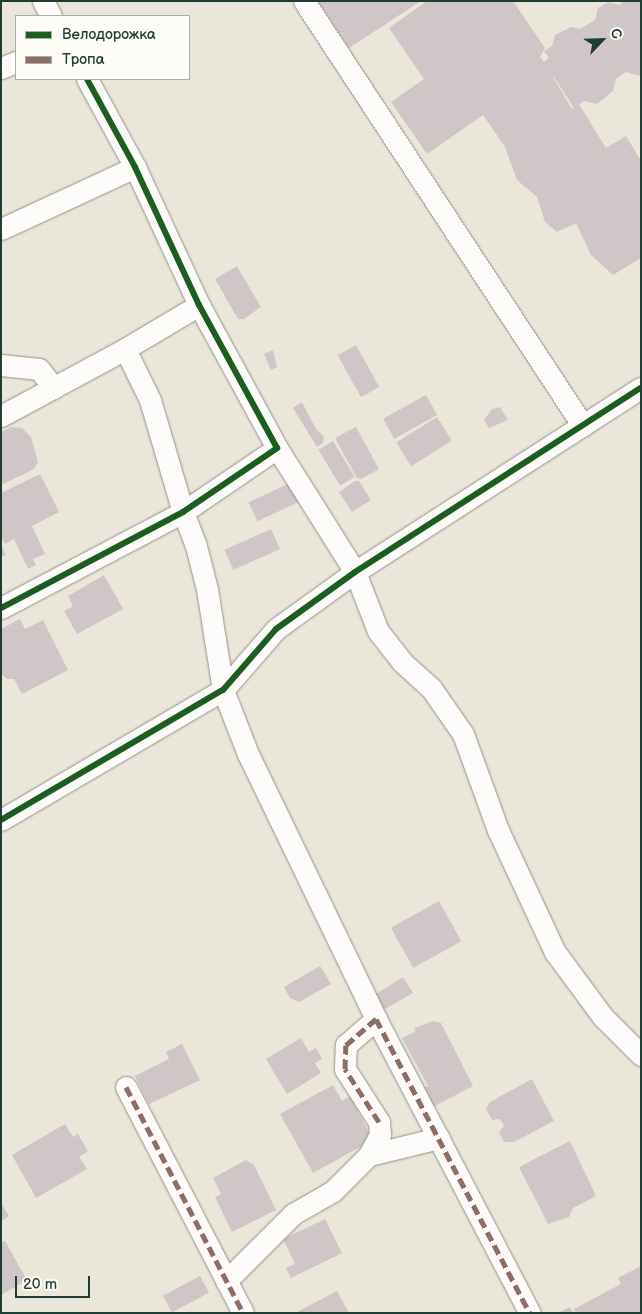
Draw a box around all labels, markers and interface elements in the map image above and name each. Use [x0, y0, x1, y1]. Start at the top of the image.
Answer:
legend [15, 15, 190, 80]
north arrow [577, 15, 627, 65]
text: Велодорожка [62, 25, 156, 44]
text: С [606, 26, 626, 42]
text: Тропа [62, 50, 105, 69]
scale bar [18, 1266, 92, 1298]
text: 20 m [23, 1275, 57, 1294]

